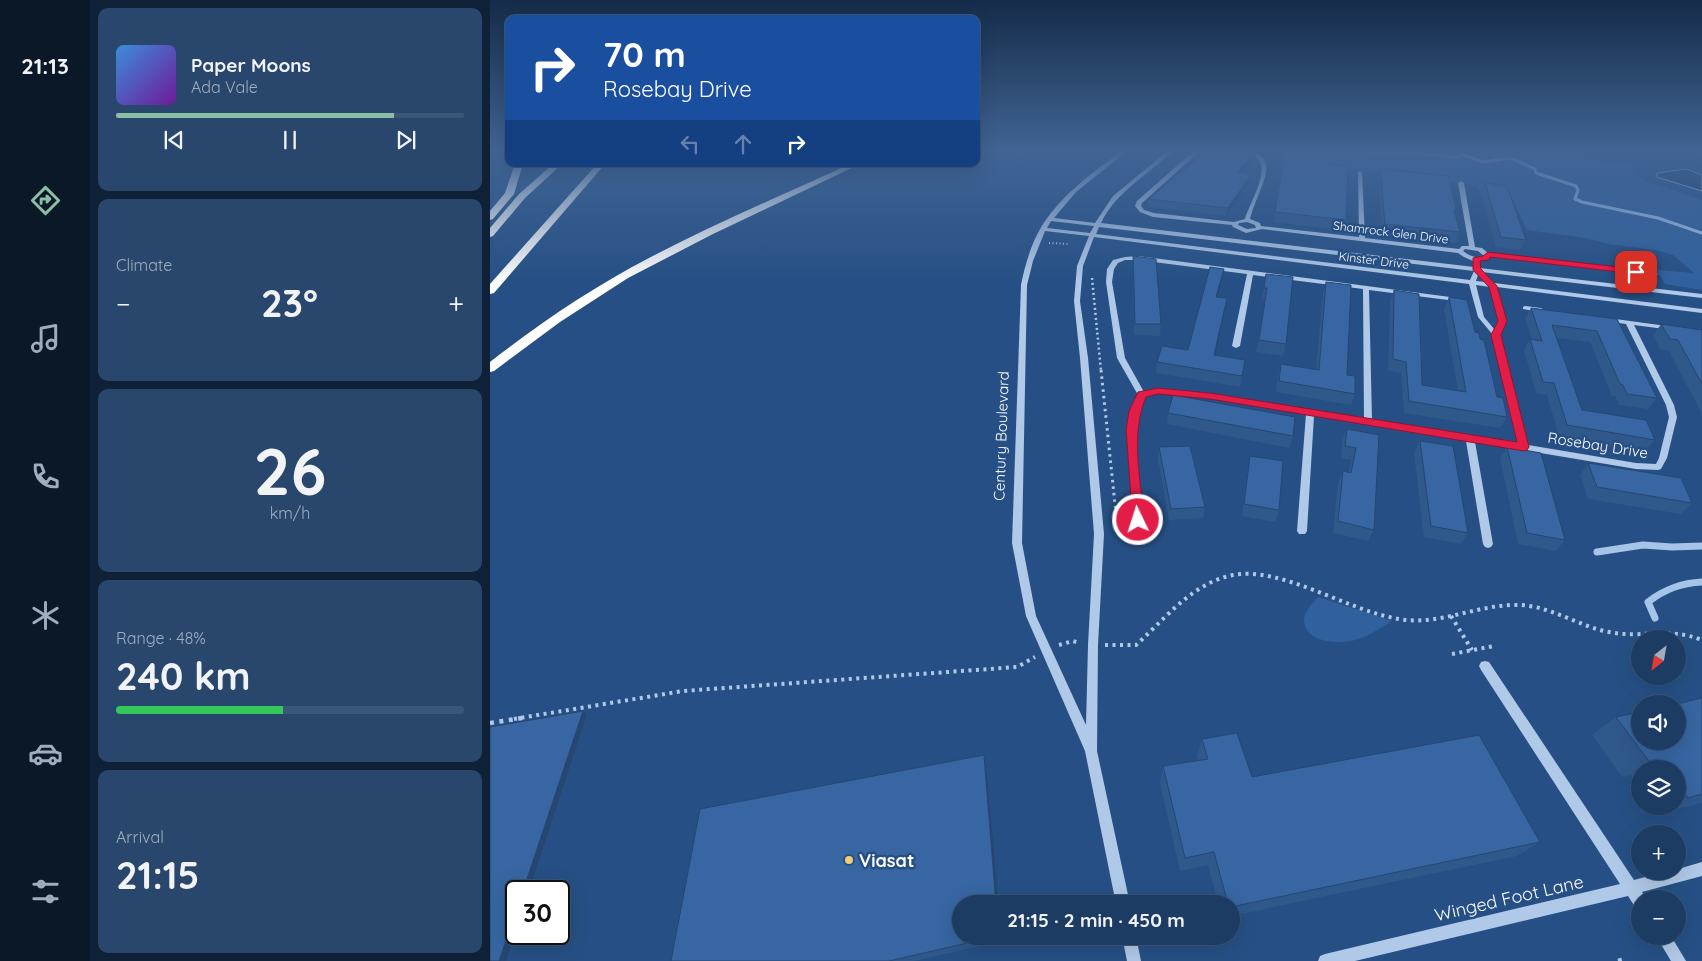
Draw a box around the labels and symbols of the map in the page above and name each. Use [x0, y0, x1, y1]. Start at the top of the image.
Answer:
street label: Shamrock Glen Drive [1332, 217, 1450, 247]
street label: Kinster Drive [1338, 248, 1410, 272]
pin [1615, 251, 1657, 293]
street label: Century Boulevard [989, 371, 1013, 501]
street label: Rosebay Drive [1546, 428, 1650, 462]
position arrow [1111, 493, 1163, 545]
north arrow [1631, 630, 1686, 685]
place label: Viasat [859, 849, 914, 872]
marker: Viasat [843, 854, 855, 866]
street label: Winged Foot Lane [1432, 870, 1586, 926]
speed limit sign: 30 [505, 880, 570, 945]

